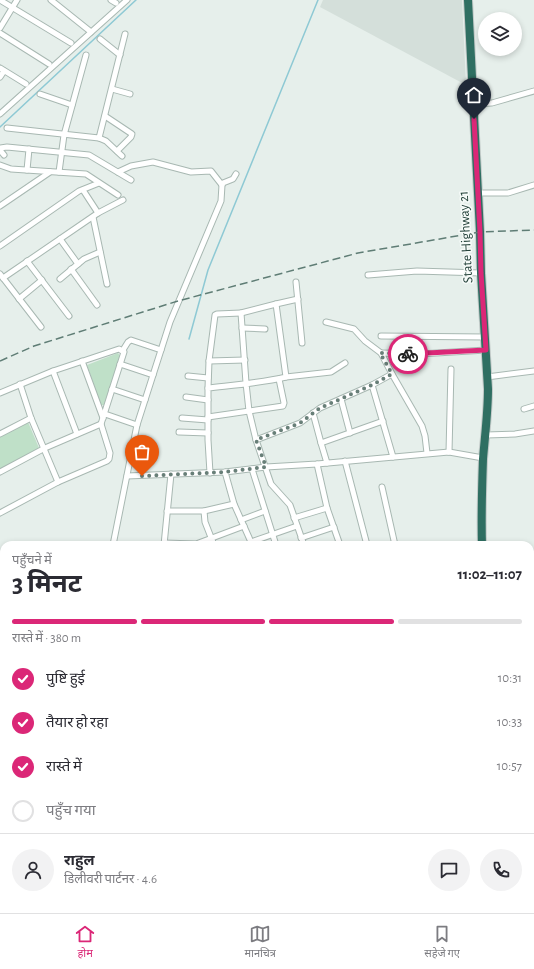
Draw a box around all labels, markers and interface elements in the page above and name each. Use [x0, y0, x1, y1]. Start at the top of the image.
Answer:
map controls [478, 12, 522, 56]
button: layers [478, 12, 522, 56]
pin [457, 78, 491, 119]
icon: home [463, 84, 485, 106]
street label: State Highway 21 [457, 191, 475, 283]
courier [388, 334, 428, 374]
icon: bike [397, 343, 419, 365]
pin [125, 435, 159, 476]
icon: bag [131, 441, 153, 463]
text: पहुँचने में [12, 554, 52, 567]
text: 11:02–11:07 [457, 567, 522, 582]
text: 3 मिनट [12, 571, 82, 597]
text: रास्ते में · 380 m [12, 632, 81, 645]
icon: check [12, 668, 34, 690]
text: पुष्टि हुई [46, 671, 85, 686]
text: 10:31 [498, 672, 522, 685]
icon: check [12, 712, 34, 734]
text: तैयार हो रहा [46, 715, 108, 730]
text: 10:33 [497, 716, 522, 729]
icon: check [12, 756, 34, 778]
text: रास्ते में [46, 759, 82, 774]
text: 10:57 [497, 760, 522, 773]
text: पहुँच गया [46, 803, 96, 818]
button: person [12, 849, 54, 891]
button: chat [428, 849, 470, 891]
button: phone [480, 849, 522, 891]
text: राहुल [64, 853, 95, 868]
text: डिलीवरी पार्टनर · 4.6 [64, 873, 157, 886]
tab: होम [74, 923, 96, 961]
tab: मानचित्र [244, 923, 276, 961]
tab: सहेजे गए [424, 923, 460, 961]

